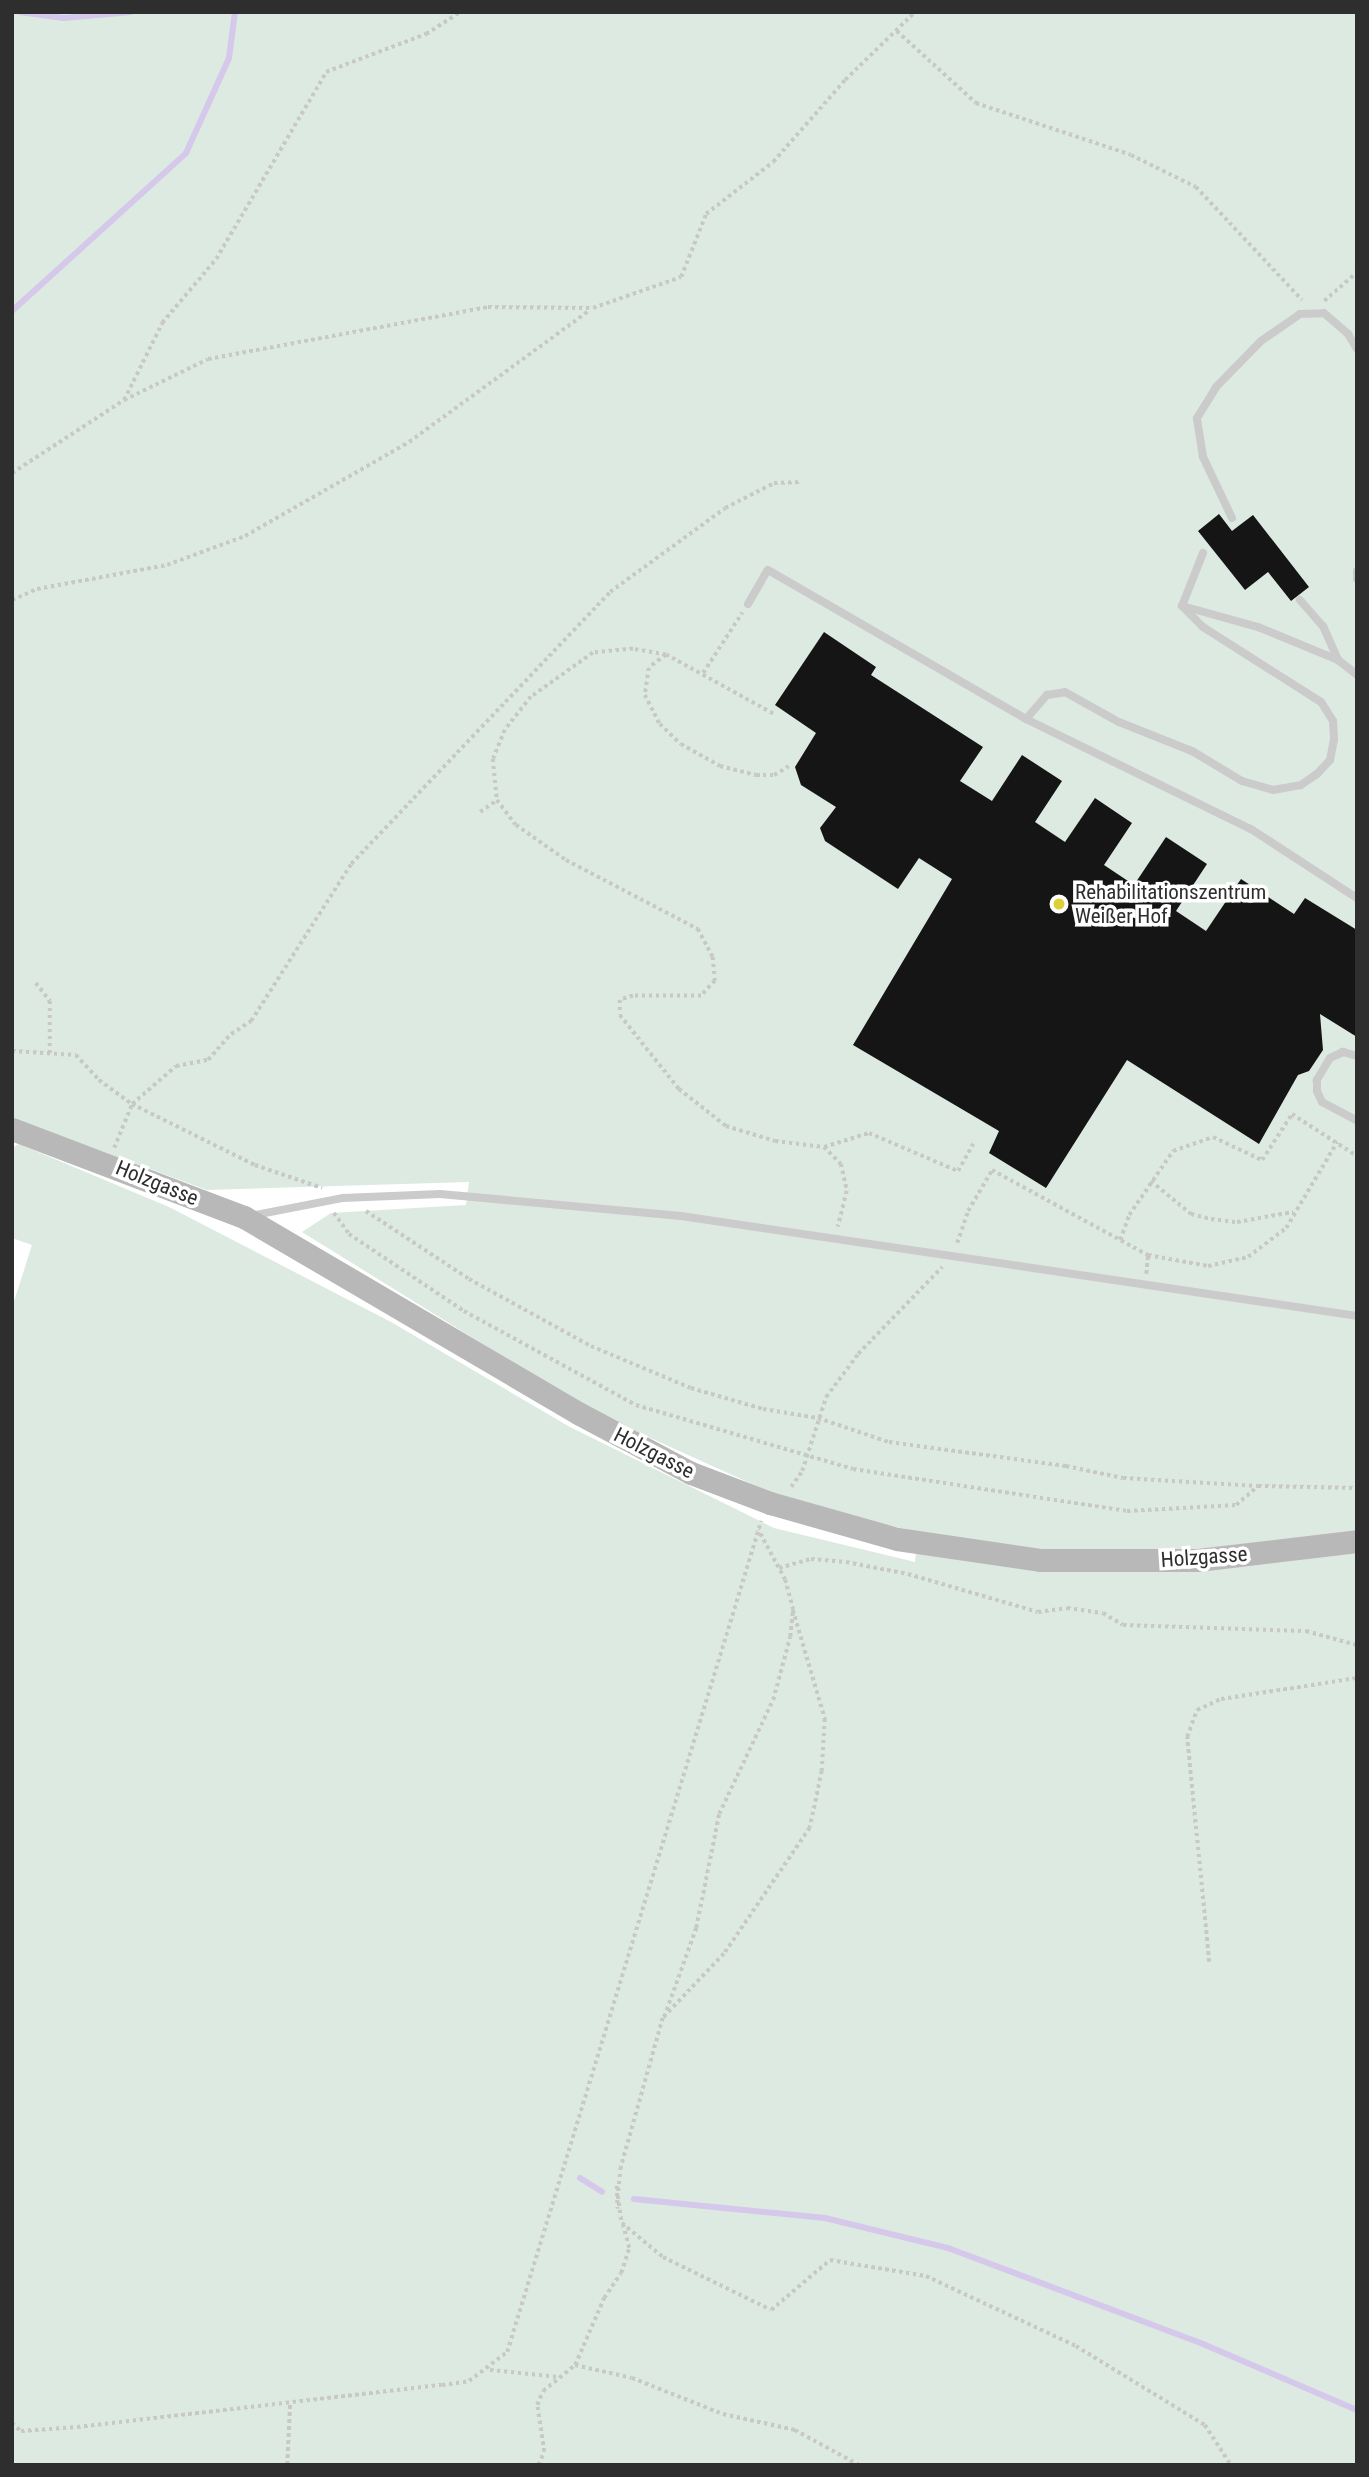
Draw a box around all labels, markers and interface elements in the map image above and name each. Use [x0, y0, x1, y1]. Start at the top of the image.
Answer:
place label: Rehabilitationszentrum Weißer Hof [1075, 879, 1266, 929]
marker: Rehabilitationszentrum Weißer Hof [1049, 894, 1069, 914]
street label: Holzgasse [112, 1155, 202, 1211]
street label: Holzgasse [610, 1422, 698, 1484]
street label: Holzgasse [1160, 1541, 1248, 1573]

